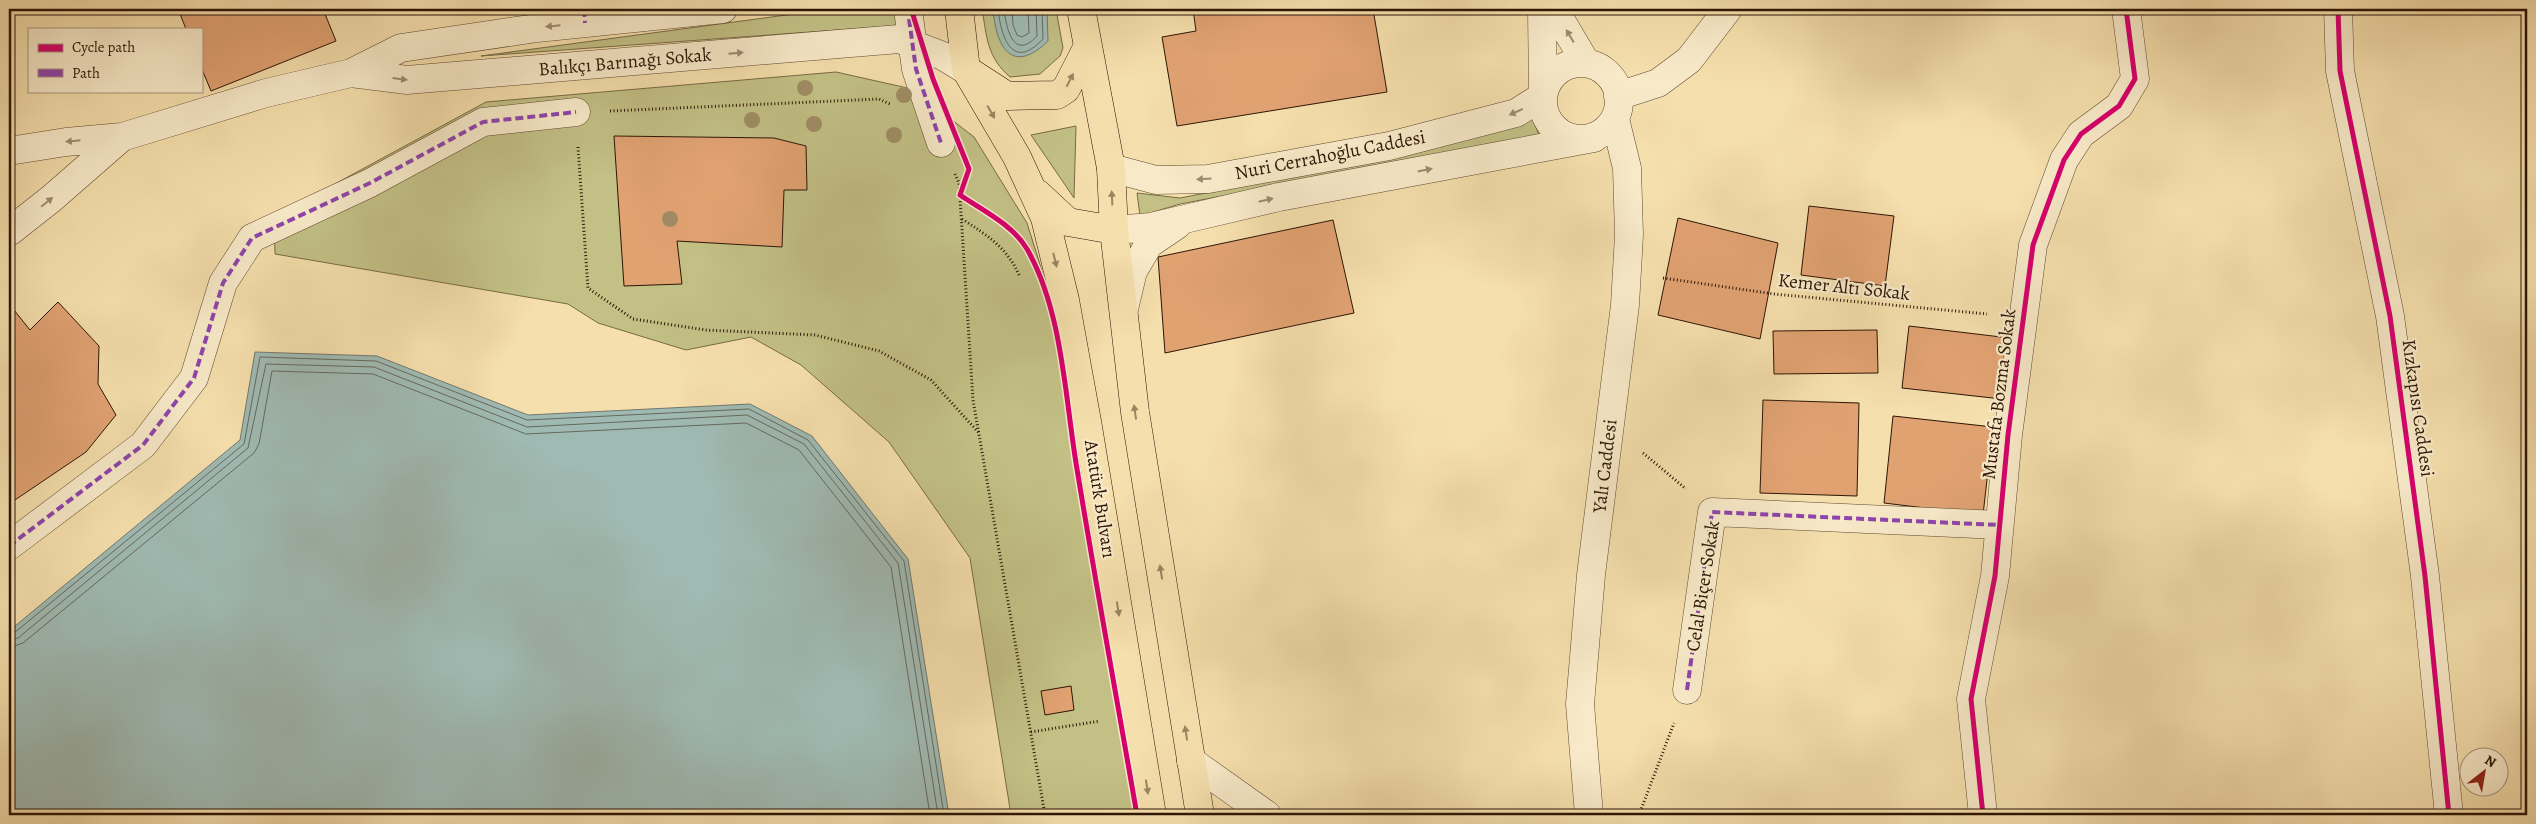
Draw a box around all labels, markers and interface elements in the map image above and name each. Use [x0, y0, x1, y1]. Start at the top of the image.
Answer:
one-way arrow [544, 22, 560, 30]
legend [28, 28, 202, 92]
one-way arrow [1565, 29, 1574, 42]
text: Cycle path [72, 37, 135, 57]
street label: Balıkçı Barınağı Sokak [537, 41, 713, 83]
one-way arrow [728, 49, 744, 57]
text: Path [72, 63, 100, 83]
one-way arrow [1066, 73, 1074, 87]
one-way arrow [392, 75, 408, 83]
one-way arrow [986, 105, 995, 118]
one-way arrow [1509, 108, 1523, 116]
street label: Nuri Cerrahoğlu Caddesi [1232, 124, 1428, 186]
one-way arrow [65, 138, 81, 146]
one-way arrow [1418, 165, 1434, 173]
one-way arrow [1195, 175, 1211, 183]
one-way arrow [1108, 190, 1116, 206]
one-way arrow [40, 196, 53, 207]
one-way arrow [1258, 196, 1273, 204]
one-way arrow [1051, 253, 1059, 268]
street label: Kemer Altı Sokak [1777, 267, 1912, 307]
street label: Mustafa Bozma Sokak [1976, 307, 2022, 481]
street label: Kızkapısı Caddesi [2395, 337, 2441, 479]
one-way arrow [1131, 403, 1139, 419]
street label: Yalı Caddesi [1586, 418, 1624, 515]
street label: Atatürk Bulvarı [1078, 437, 1122, 560]
street label: Celal Biçer Sokak [1680, 518, 1726, 653]
one-way arrow [1157, 564, 1165, 580]
one-way arrow [1114, 602, 1122, 618]
one-way arrow [1182, 724, 1190, 740]
north arrow [2458, 746, 2508, 796]
text: N [2481, 751, 2500, 772]
one-way arrow [1143, 779, 1151, 795]

